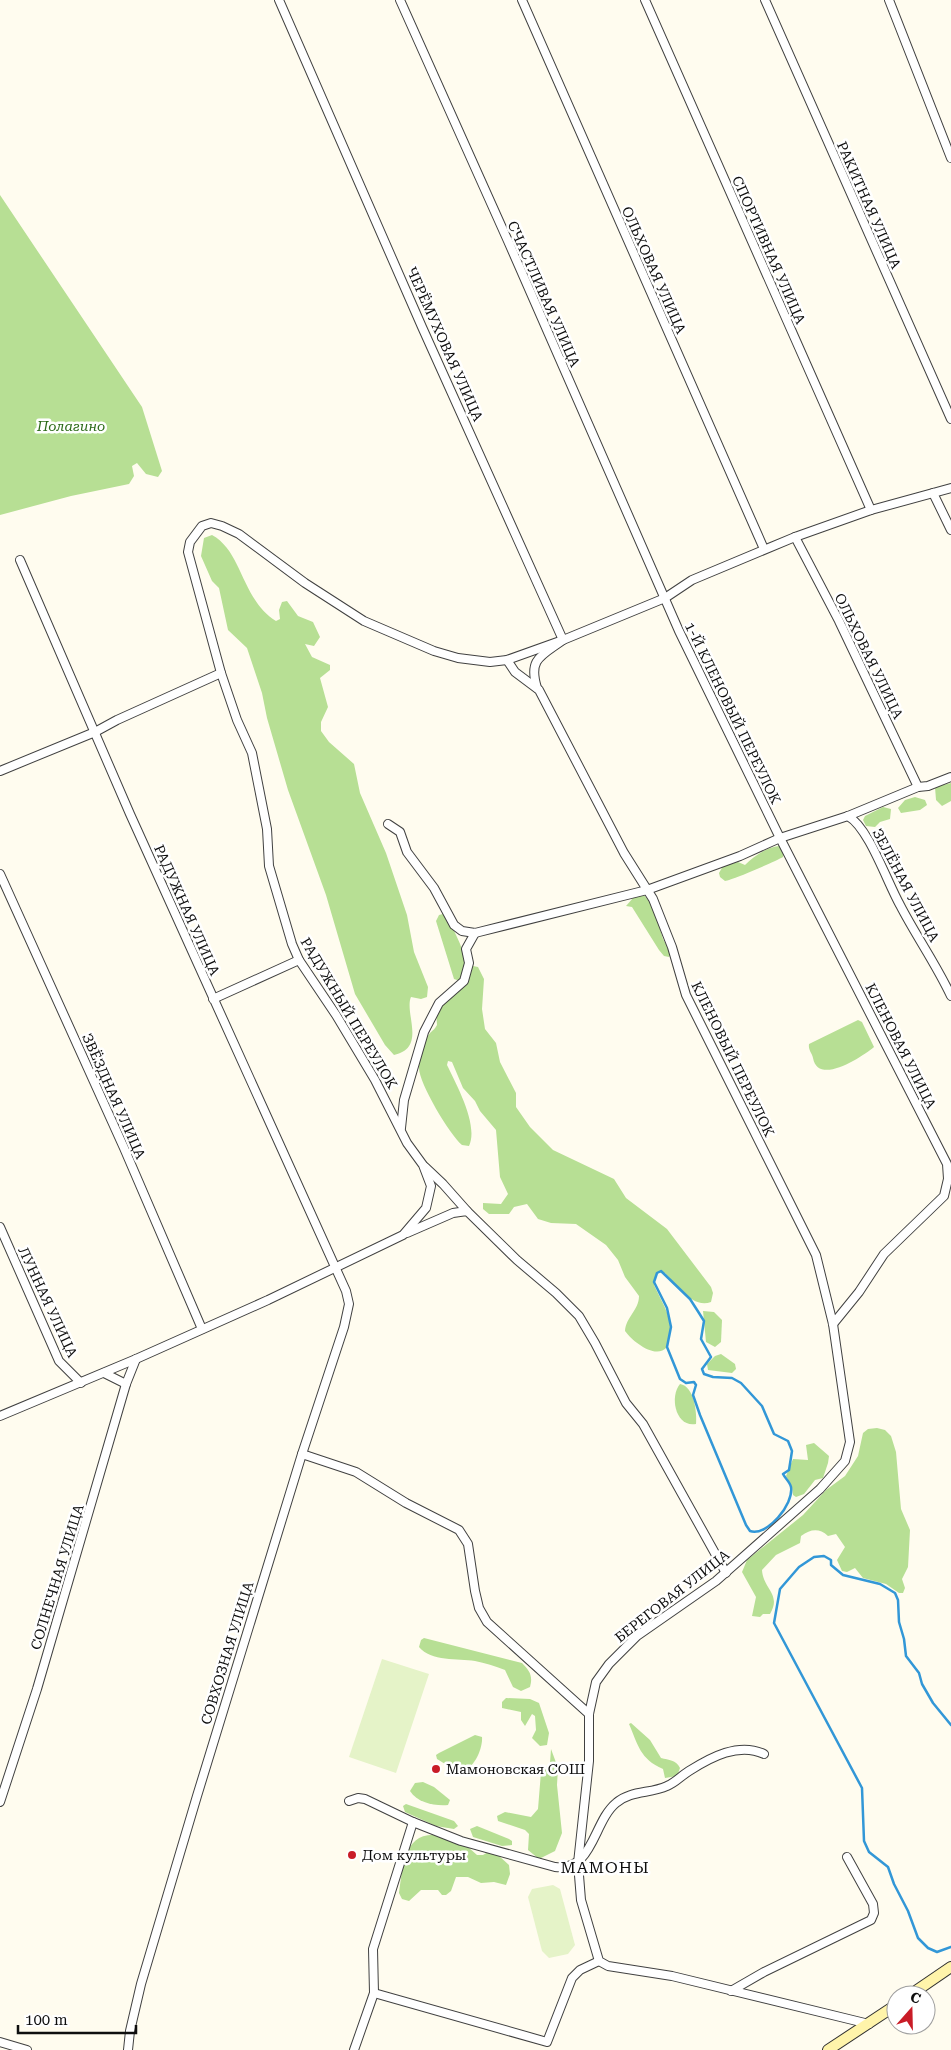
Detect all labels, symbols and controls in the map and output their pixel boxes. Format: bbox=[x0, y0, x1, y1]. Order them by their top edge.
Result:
street label: РАКИТНАЯ УЛИЦА bbox=[834, 139, 904, 271]
street label: СПОРТИВНАЯ УЛИЦА bbox=[729, 174, 809, 327]
street label: ОЛЬХОВАЯ УЛИЦА bbox=[619, 204, 689, 336]
street label: СЧАСТЛИВАЯ УЛИЦА bbox=[505, 219, 584, 370]
street label: ЧЕРЁМУХОВАЯ УЛИЦА bbox=[404, 264, 486, 424]
park label: Полагино bbox=[36, 418, 105, 434]
street label: ОЛЬХОВАЯ УЛИЦА bbox=[832, 591, 906, 722]
street label: 1-Й КЛЕНОВЫЙ ПЕРЕУЛОК bbox=[682, 619, 784, 807]
street label: ЗЕЛЁНАЯ УЛИЦА bbox=[869, 826, 943, 945]
street label: РАДУЖНАЯ УЛИЦА bbox=[151, 842, 223, 978]
street label: РАДУЖНЫЙ ПЕРЕУЛОК bbox=[297, 934, 401, 1092]
street label: КЛЕНОВЫЙ ПЕРЕУЛОК bbox=[688, 979, 778, 1139]
street label: КЛЕНОВАЯ УЛИЦА bbox=[862, 981, 940, 1112]
street label: ЗВЁЗДНАЯ УЛИЦА bbox=[79, 1031, 149, 1161]
street label: ЛУННАЯ УЛИЦА bbox=[15, 1244, 81, 1360]
street label: СОЛНЕЧНАЯ УЛИЦА bbox=[27, 1502, 87, 1652]
street label: БЕРЕГОВАЯ УЛИЦА bbox=[612, 1546, 732, 1646]
street label: СОВХОЗНАЯ УЛИЦА bbox=[198, 1579, 256, 1726]
place label: Мамоновская СОШ bbox=[446, 1761, 585, 1777]
marker: Мамоновская СОШ bbox=[430, 1763, 442, 1775]
place label: Дом культуры bbox=[362, 1847, 466, 1863]
marker: Дом культуры bbox=[346, 1849, 358, 1861]
district label: МАМОНЫ bbox=[560, 1858, 650, 1877]
north arrow bbox=[886, 1985, 936, 2035]
text: С bbox=[908, 1989, 923, 2007]
scale bar bbox=[18, 2002, 135, 2034]
text: 100 m bbox=[25, 2011, 68, 2029]

